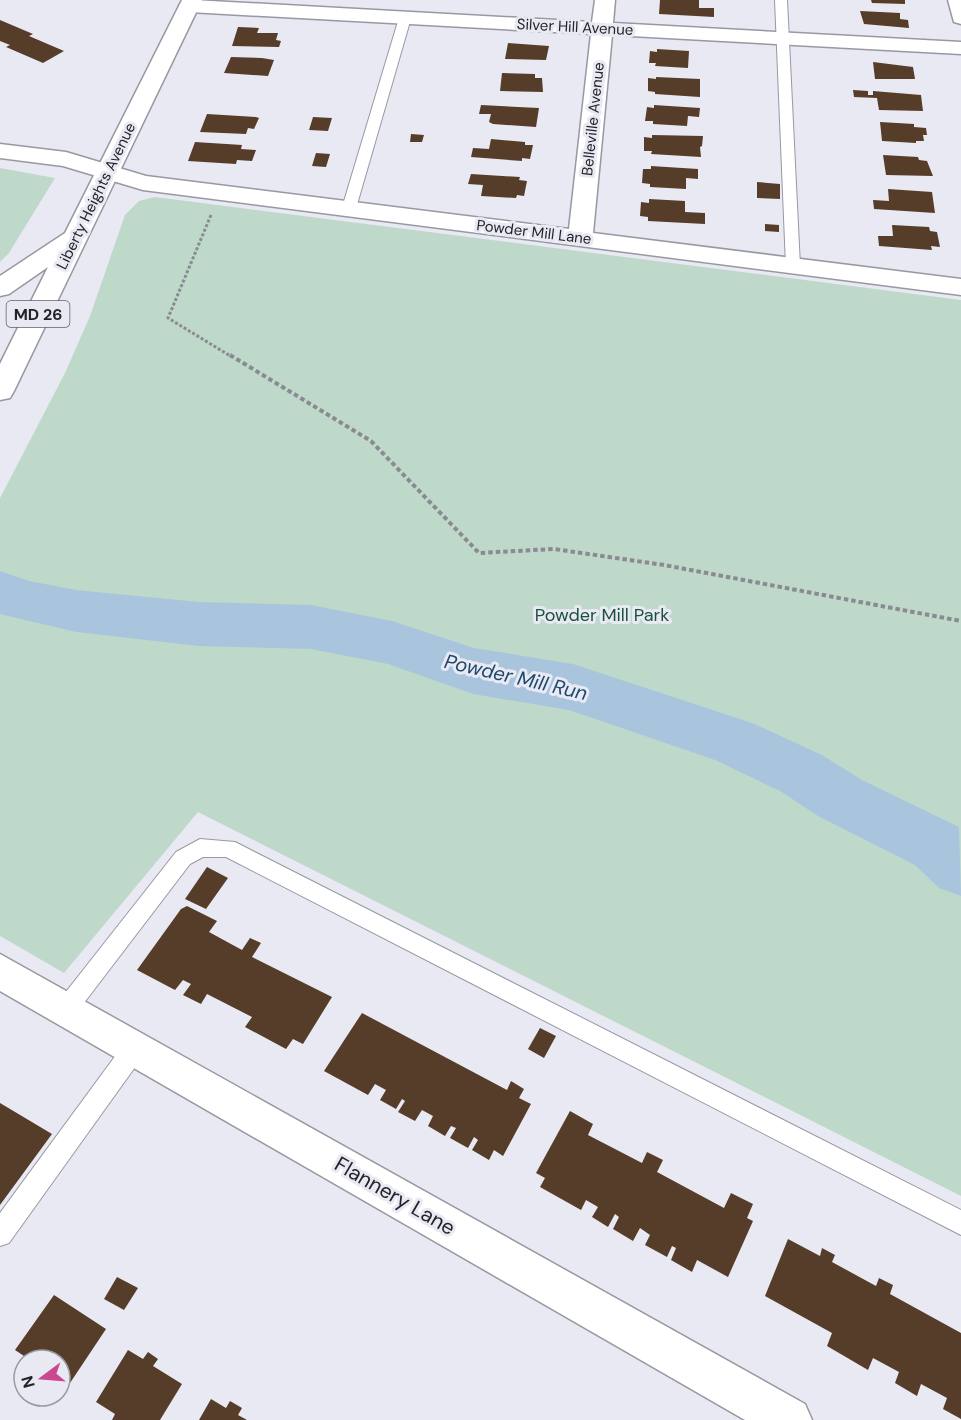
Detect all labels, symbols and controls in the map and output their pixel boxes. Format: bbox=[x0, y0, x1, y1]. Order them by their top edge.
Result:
street label: Silver Hill Avenue bbox=[516, 14, 634, 40]
street label: Belleville Avenue bbox=[577, 61, 609, 177]
street label: Liberty Heights Avenue bbox=[52, 119, 140, 273]
street label: Powder Mill Lane bbox=[475, 215, 593, 249]
road number: MD 26 bbox=[6, 301, 70, 327]
park label: Powder Mill Park bbox=[535, 603, 669, 627]
water label: Powder Mill Run bbox=[442, 648, 590, 706]
street label: Flannery Lane bbox=[330, 1150, 460, 1242]
north arrow bbox=[12, 1348, 72, 1408]
text: N bbox=[16, 1373, 40, 1391]

